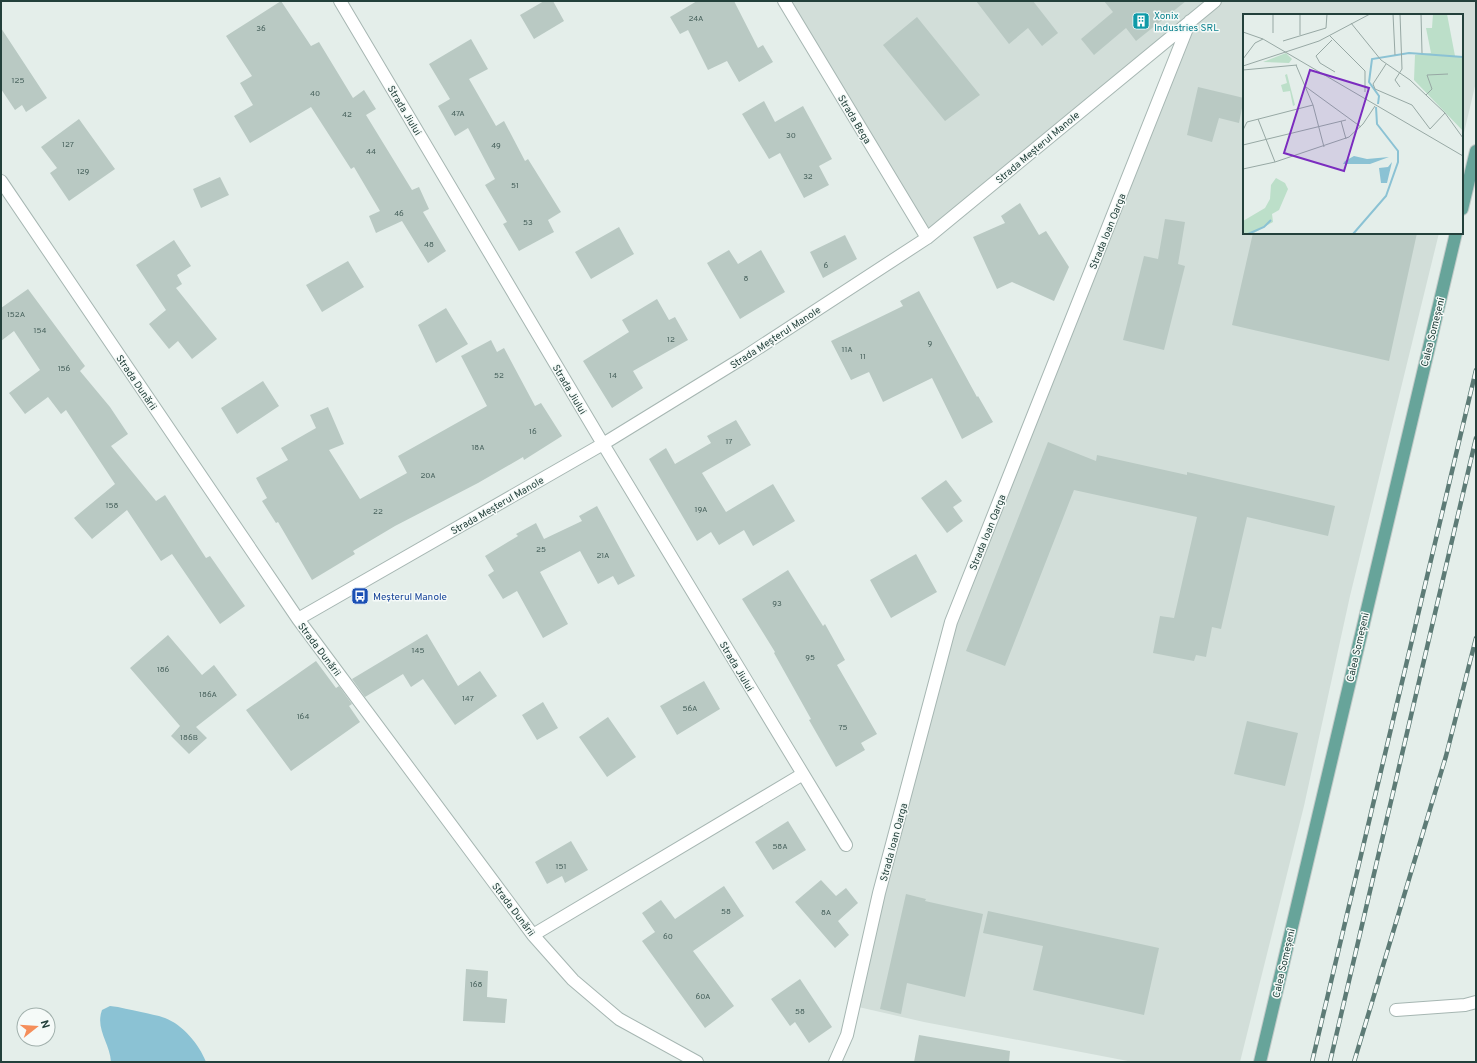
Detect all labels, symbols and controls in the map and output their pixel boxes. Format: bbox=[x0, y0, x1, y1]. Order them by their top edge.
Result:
place label: Xonix Industries SRL bbox=[1154, 10, 1219, 35]
building icon: Xonix Industries SRL bbox=[1131, 11, 1151, 31]
house number: 24A bbox=[688, 14, 704, 24]
inset map bbox=[1243, 14, 1463, 234]
house number: 36 bbox=[256, 24, 266, 34]
house number: 125 bbox=[12, 76, 24, 86]
street label: Strada Jiului bbox=[384, 83, 424, 138]
house number: 40 bbox=[310, 89, 320, 99]
street label: Strada Bega bbox=[834, 93, 873, 147]
house number: 47A bbox=[451, 109, 465, 119]
street label: Strada Meșterul Manole bbox=[993, 109, 1083, 187]
house number: 42 bbox=[342, 110, 352, 120]
house number: 30 bbox=[786, 131, 796, 141]
house number: 127 bbox=[62, 140, 74, 150]
house number: 49 bbox=[491, 141, 501, 151]
house number: 44 bbox=[366, 147, 376, 157]
house number: 129 bbox=[77, 167, 90, 177]
house number: 32 bbox=[803, 172, 813, 182]
house number: 51 bbox=[511, 181, 519, 191]
street label: Strada Ioan Oarga bbox=[1087, 192, 1130, 271]
house number: 46 bbox=[394, 209, 404, 219]
house number: 53 bbox=[523, 218, 533, 228]
house number: 48 bbox=[424, 240, 434, 250]
house number: 6 bbox=[824, 261, 829, 271]
house number: 8 bbox=[744, 274, 749, 284]
street label: Calea Someșeni bbox=[1419, 296, 1448, 368]
street label: Strada Meșterul Manole bbox=[728, 304, 824, 372]
house number: 152A bbox=[7, 310, 26, 320]
house number: 154 bbox=[33, 326, 47, 336]
house number: 12 bbox=[667, 335, 675, 345]
house number: 9 bbox=[928, 339, 933, 349]
house number: 11A bbox=[841, 345, 853, 355]
house number: 11 bbox=[860, 352, 866, 362]
street label: Strada Dunării bbox=[112, 353, 159, 413]
street label: Strada Jiului bbox=[549, 362, 589, 417]
house number: 156 bbox=[58, 364, 71, 374]
house number: 52 bbox=[494, 371, 504, 381]
house number: 14 bbox=[609, 371, 617, 381]
house number: 16 bbox=[529, 427, 537, 437]
house number: 17 bbox=[725, 437, 733, 447]
house number: 18A bbox=[471, 443, 485, 453]
house number: 20A bbox=[420, 471, 436, 481]
street label: Strada Meșterul Manole bbox=[449, 474, 547, 538]
street label: Strada Ioan Oarga bbox=[967, 493, 1010, 572]
house number: 158 bbox=[106, 501, 119, 511]
house number: 19A bbox=[695, 505, 708, 515]
house number: 22 bbox=[373, 507, 383, 517]
house number: 25 bbox=[536, 545, 546, 555]
house number: 21A bbox=[596, 551, 610, 561]
bus stop icon: Meșterul Manole bbox=[350, 586, 370, 606]
place label: Meșterul Manole bbox=[373, 591, 447, 604]
house number: 93 bbox=[772, 599, 782, 609]
street label: Calea Someșeni bbox=[1344, 611, 1373, 683]
street label: Strada Dunării bbox=[294, 620, 343, 679]
street label: Strada Jiului bbox=[716, 639, 756, 694]
house number: 145 bbox=[412, 646, 424, 656]
house number: 95 bbox=[805, 653, 815, 663]
house number: 186 bbox=[157, 665, 170, 675]
house number: 186A bbox=[199, 690, 218, 700]
house number: 147 bbox=[462, 694, 474, 704]
house number: 56A bbox=[682, 704, 698, 714]
house number: 164 bbox=[297, 712, 309, 722]
house number: 75 bbox=[838, 723, 848, 733]
house number: 186B bbox=[180, 733, 198, 743]
street label: Strada Ioan Oarga bbox=[878, 802, 911, 883]
house number: 58A bbox=[772, 842, 788, 852]
house number: 151 bbox=[556, 862, 566, 872]
street label: Strada Dunării bbox=[488, 880, 537, 939]
house number: 58 bbox=[721, 907, 731, 917]
house number: 8A bbox=[821, 908, 832, 918]
street label: Calea Someșeni bbox=[1270, 927, 1299, 999]
house number: 60 bbox=[663, 932, 673, 942]
house number: 168 bbox=[470, 980, 482, 990]
house number: 60A bbox=[695, 992, 711, 1002]
north arrow bbox=[16, 1007, 56, 1047]
house number: 58 bbox=[795, 1007, 805, 1017]
text: N bbox=[37, 1019, 52, 1030]

